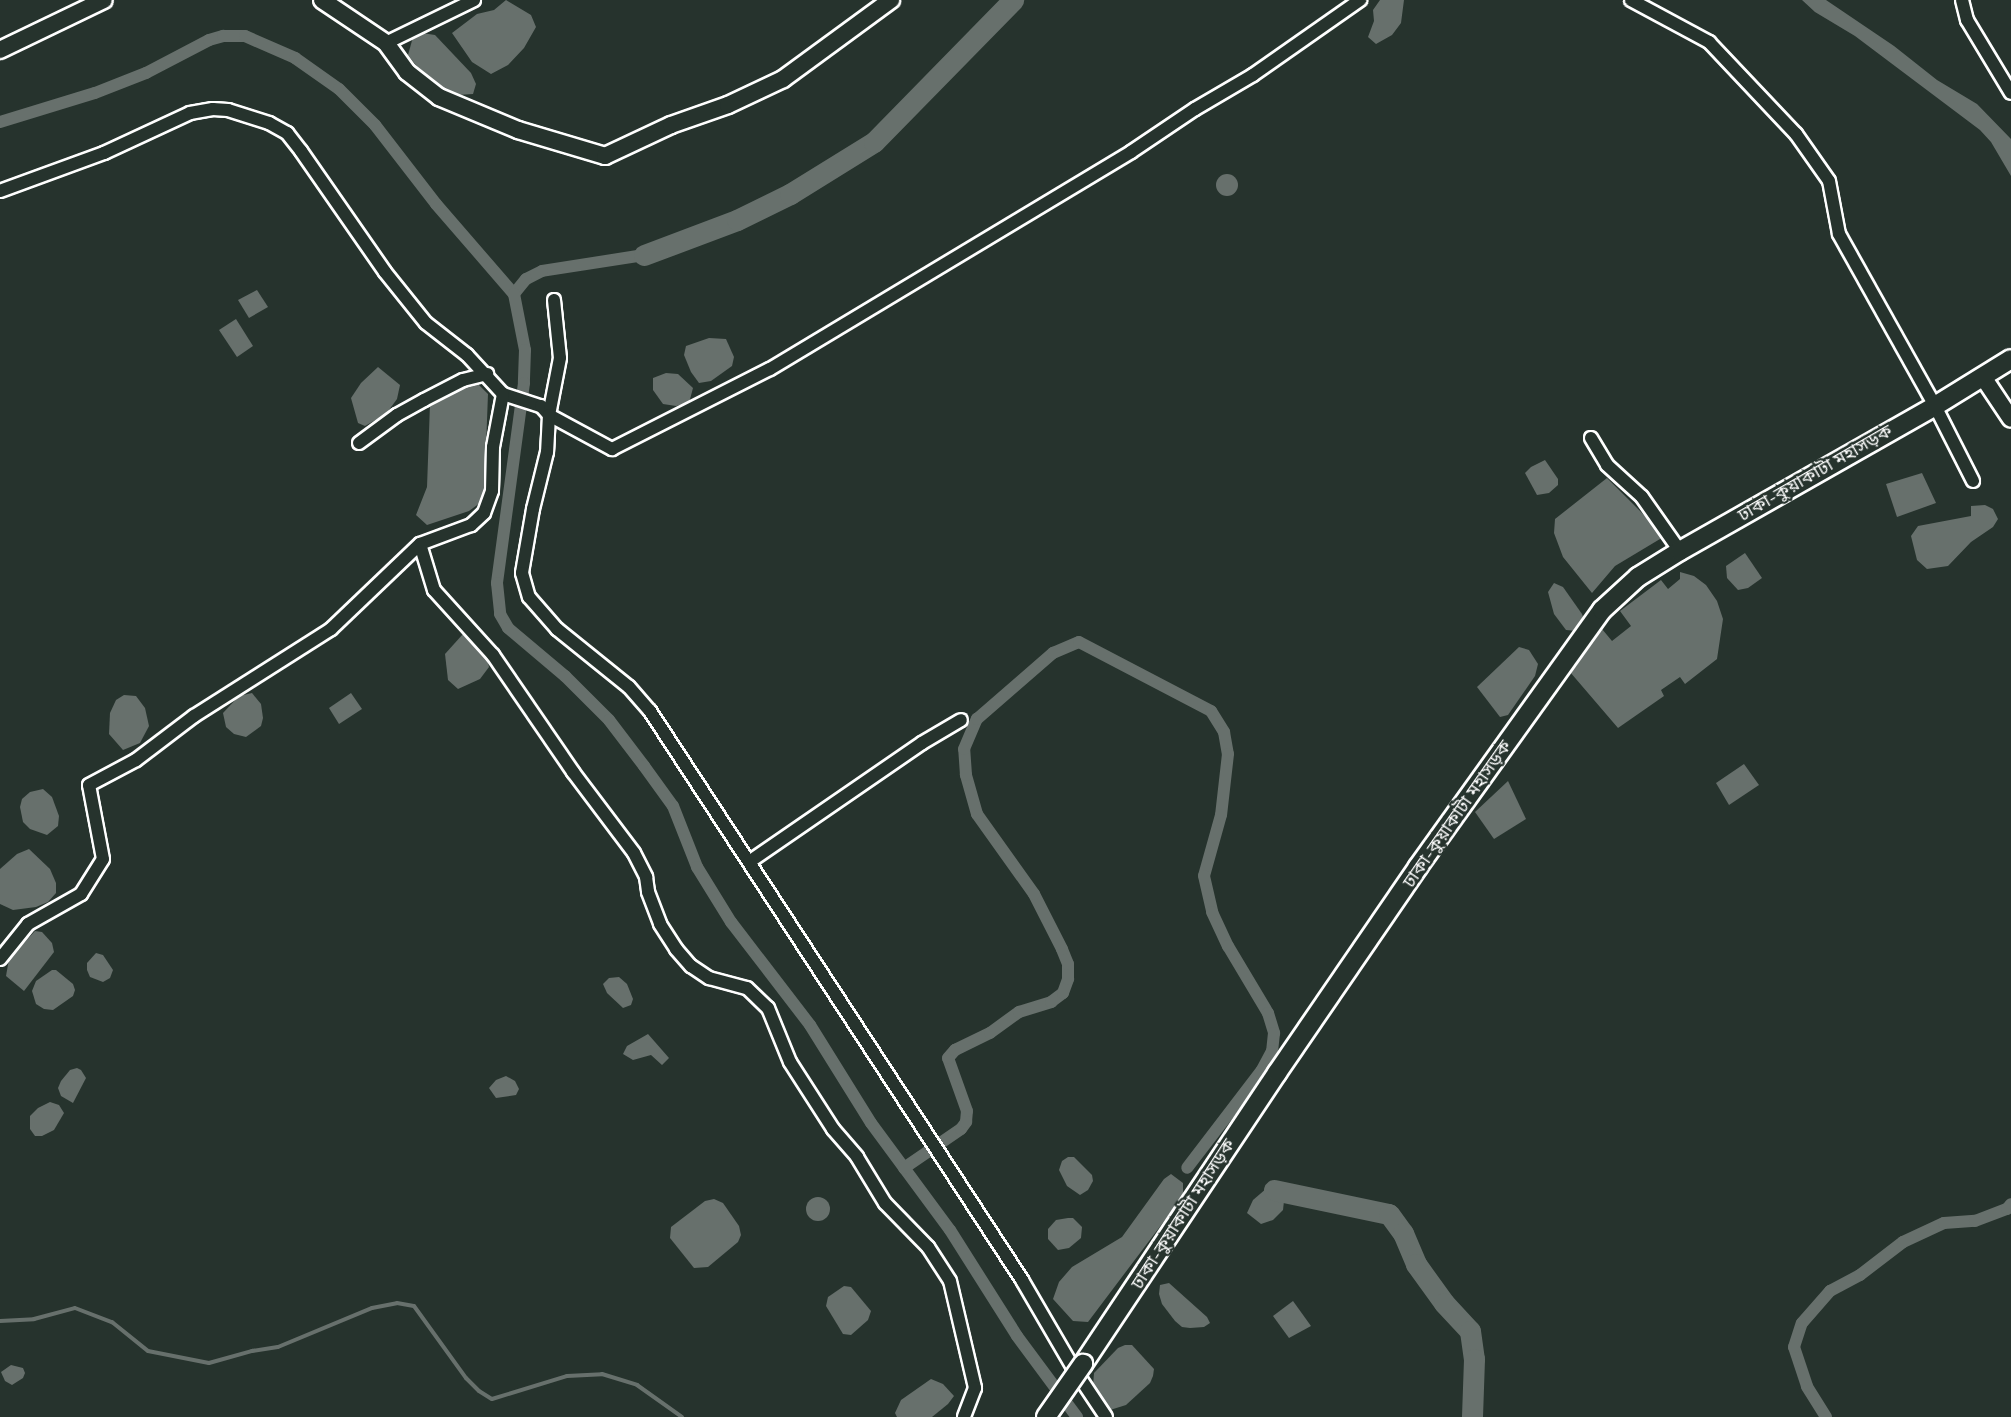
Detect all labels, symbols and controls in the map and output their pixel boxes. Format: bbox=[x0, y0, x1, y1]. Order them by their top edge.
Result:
street label: ঢাকা-কুয়াকাটা মহাসড়ক bbox=[1734, 420, 1896, 526]
street label: ঢাকা-কুয়াকাটা মহাসড়ক bbox=[1398, 736, 1516, 892]
street label: ঢাকা-কুয়াকাটা মহাসড়ক bbox=[1126, 1135, 1240, 1293]

